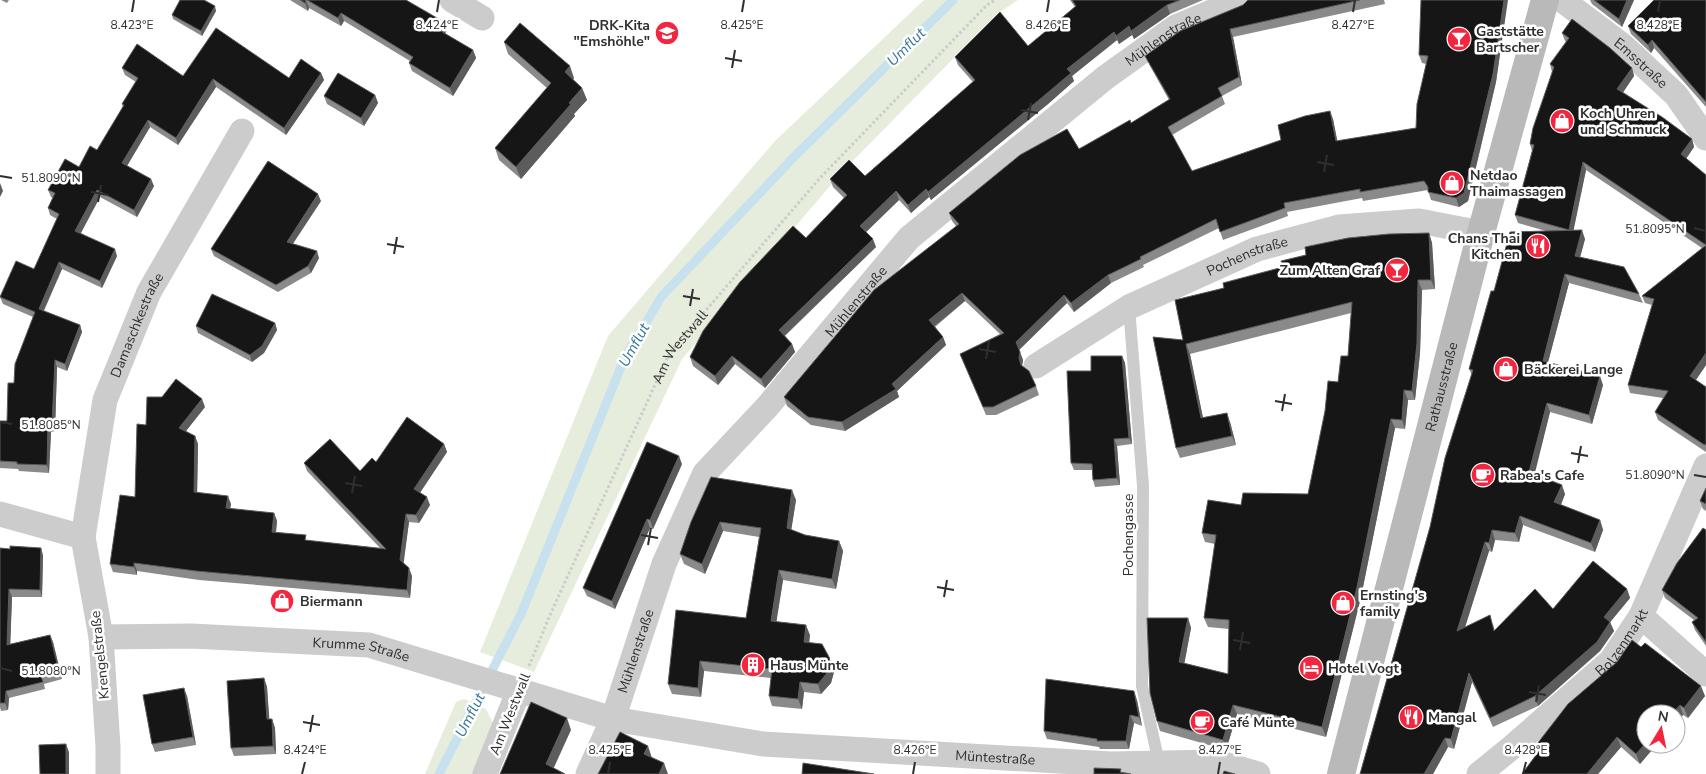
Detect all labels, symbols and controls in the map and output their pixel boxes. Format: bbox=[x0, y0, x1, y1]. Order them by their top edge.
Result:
street label: Mühlenstraße bbox=[1121, 8, 1204, 70]
place label: DRK-Kita "Emshöhle" bbox=[574, 16, 650, 51]
text: 8.423°E bbox=[111, 17, 153, 33]
text: 8.424°E bbox=[416, 17, 458, 33]
text: 8.425°E bbox=[721, 17, 763, 33]
text: 8.426°E bbox=[1026, 17, 1068, 33]
text: 8.427°E bbox=[1332, 17, 1374, 33]
text: 8.428°E bbox=[1637, 17, 1679, 33]
school or university icon: DRK-Kita "Emshöhle" bbox=[654, 20, 680, 46]
place label: Gaststätte Bartscher bbox=[1476, 22, 1544, 57]
water label: Umflut bbox=[882, 23, 930, 71]
bar icon: Gaststätte Bartscher bbox=[1446, 26, 1472, 52]
street label: Emsstraße bbox=[1610, 33, 1672, 92]
place label: Koch Uhren und Schmuck bbox=[1580, 104, 1667, 139]
shop icon: Koch Uhren und Schmuck bbox=[1549, 108, 1575, 134]
place label: Netdao Thaimassagen bbox=[1470, 166, 1564, 201]
text: 51.8090°N bbox=[21, 170, 81, 186]
shop icon: Netdao Thaimassagen bbox=[1439, 170, 1465, 196]
text: 51.8095°N bbox=[1625, 221, 1685, 237]
place label: Chans Thai Kitchen bbox=[1448, 229, 1520, 264]
street label: Pochenstraße bbox=[1203, 232, 1290, 280]
restaurant icon: Chans Thai Kitchen bbox=[1525, 233, 1551, 259]
bar icon: Zum Alten Graf bbox=[1384, 257, 1410, 283]
place label: Zum Alten Graf bbox=[1279, 261, 1381, 280]
street label: Mühlenstraße bbox=[820, 262, 891, 341]
street label: Damaschkestraße bbox=[106, 269, 168, 380]
street label: Am Westwall bbox=[647, 305, 712, 387]
water label: Umflut bbox=[614, 319, 654, 370]
street label: Rathausstraße bbox=[1421, 340, 1462, 434]
shop icon: Bäckerei Lange bbox=[1493, 356, 1519, 382]
place label: Bäckerei Lange bbox=[1524, 360, 1623, 379]
text: 51.8085°N bbox=[21, 417, 81, 433]
cafe icon: Rabea's Cafe bbox=[1470, 462, 1496, 488]
place label: Rabea's Cafe bbox=[1500, 466, 1585, 485]
text: 51.8090°N bbox=[1625, 467, 1685, 483]
street label: Pochengasse bbox=[1119, 494, 1138, 576]
place label: Ernsting's family bbox=[1360, 586, 1425, 621]
shop icon: Biermann bbox=[269, 588, 295, 614]
shop icon: Ernsting's family bbox=[1330, 590, 1356, 616]
place label: Biermann bbox=[300, 592, 363, 611]
street label: Bolzenmarkt bbox=[1591, 606, 1652, 680]
street label: Mühlenstraße bbox=[613, 607, 658, 695]
street label: Krengelstraße bbox=[86, 610, 114, 700]
street label: Krumme Straße bbox=[312, 633, 412, 666]
building icon: Haus Münte bbox=[740, 652, 766, 678]
hotel icon: Hotel Vogt bbox=[1298, 655, 1324, 681]
place label: Haus Münte bbox=[770, 656, 849, 675]
place label: Hotel Vogt bbox=[1328, 659, 1400, 678]
text: 51.8080°N bbox=[21, 663, 81, 679]
street label: Am Westwall bbox=[485, 669, 535, 758]
water label: Umflut bbox=[450, 689, 490, 740]
restaurant icon: Mangal bbox=[1398, 704, 1424, 730]
north arrow bbox=[1636, 704, 1686, 754]
text: N bbox=[1656, 706, 1670, 727]
place label: Mangal bbox=[1428, 708, 1477, 727]
cafe icon: Café Münte bbox=[1189, 709, 1215, 735]
place label: Café Münte bbox=[1220, 713, 1295, 732]
text: 8.424°E bbox=[284, 742, 326, 758]
text: 8.425°E bbox=[589, 742, 631, 758]
text: 8.426°E bbox=[894, 742, 936, 758]
text: 8.427°E bbox=[1199, 742, 1241, 758]
text: 8.428°E bbox=[1505, 742, 1547, 758]
street label: Müntestraße bbox=[955, 746, 1036, 769]

